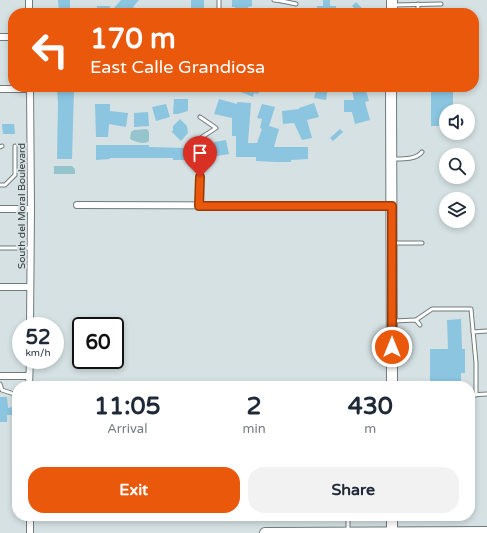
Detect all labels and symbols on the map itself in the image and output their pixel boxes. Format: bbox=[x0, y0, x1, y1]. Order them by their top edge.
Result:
pin bbox=[183, 136, 217, 177]
street label: South del Moral Boulevard bbox=[16, 143, 28, 269]
speed limit sign: 60 bbox=[72, 317, 124, 369]
position arrow bbox=[371, 326, 413, 368]

